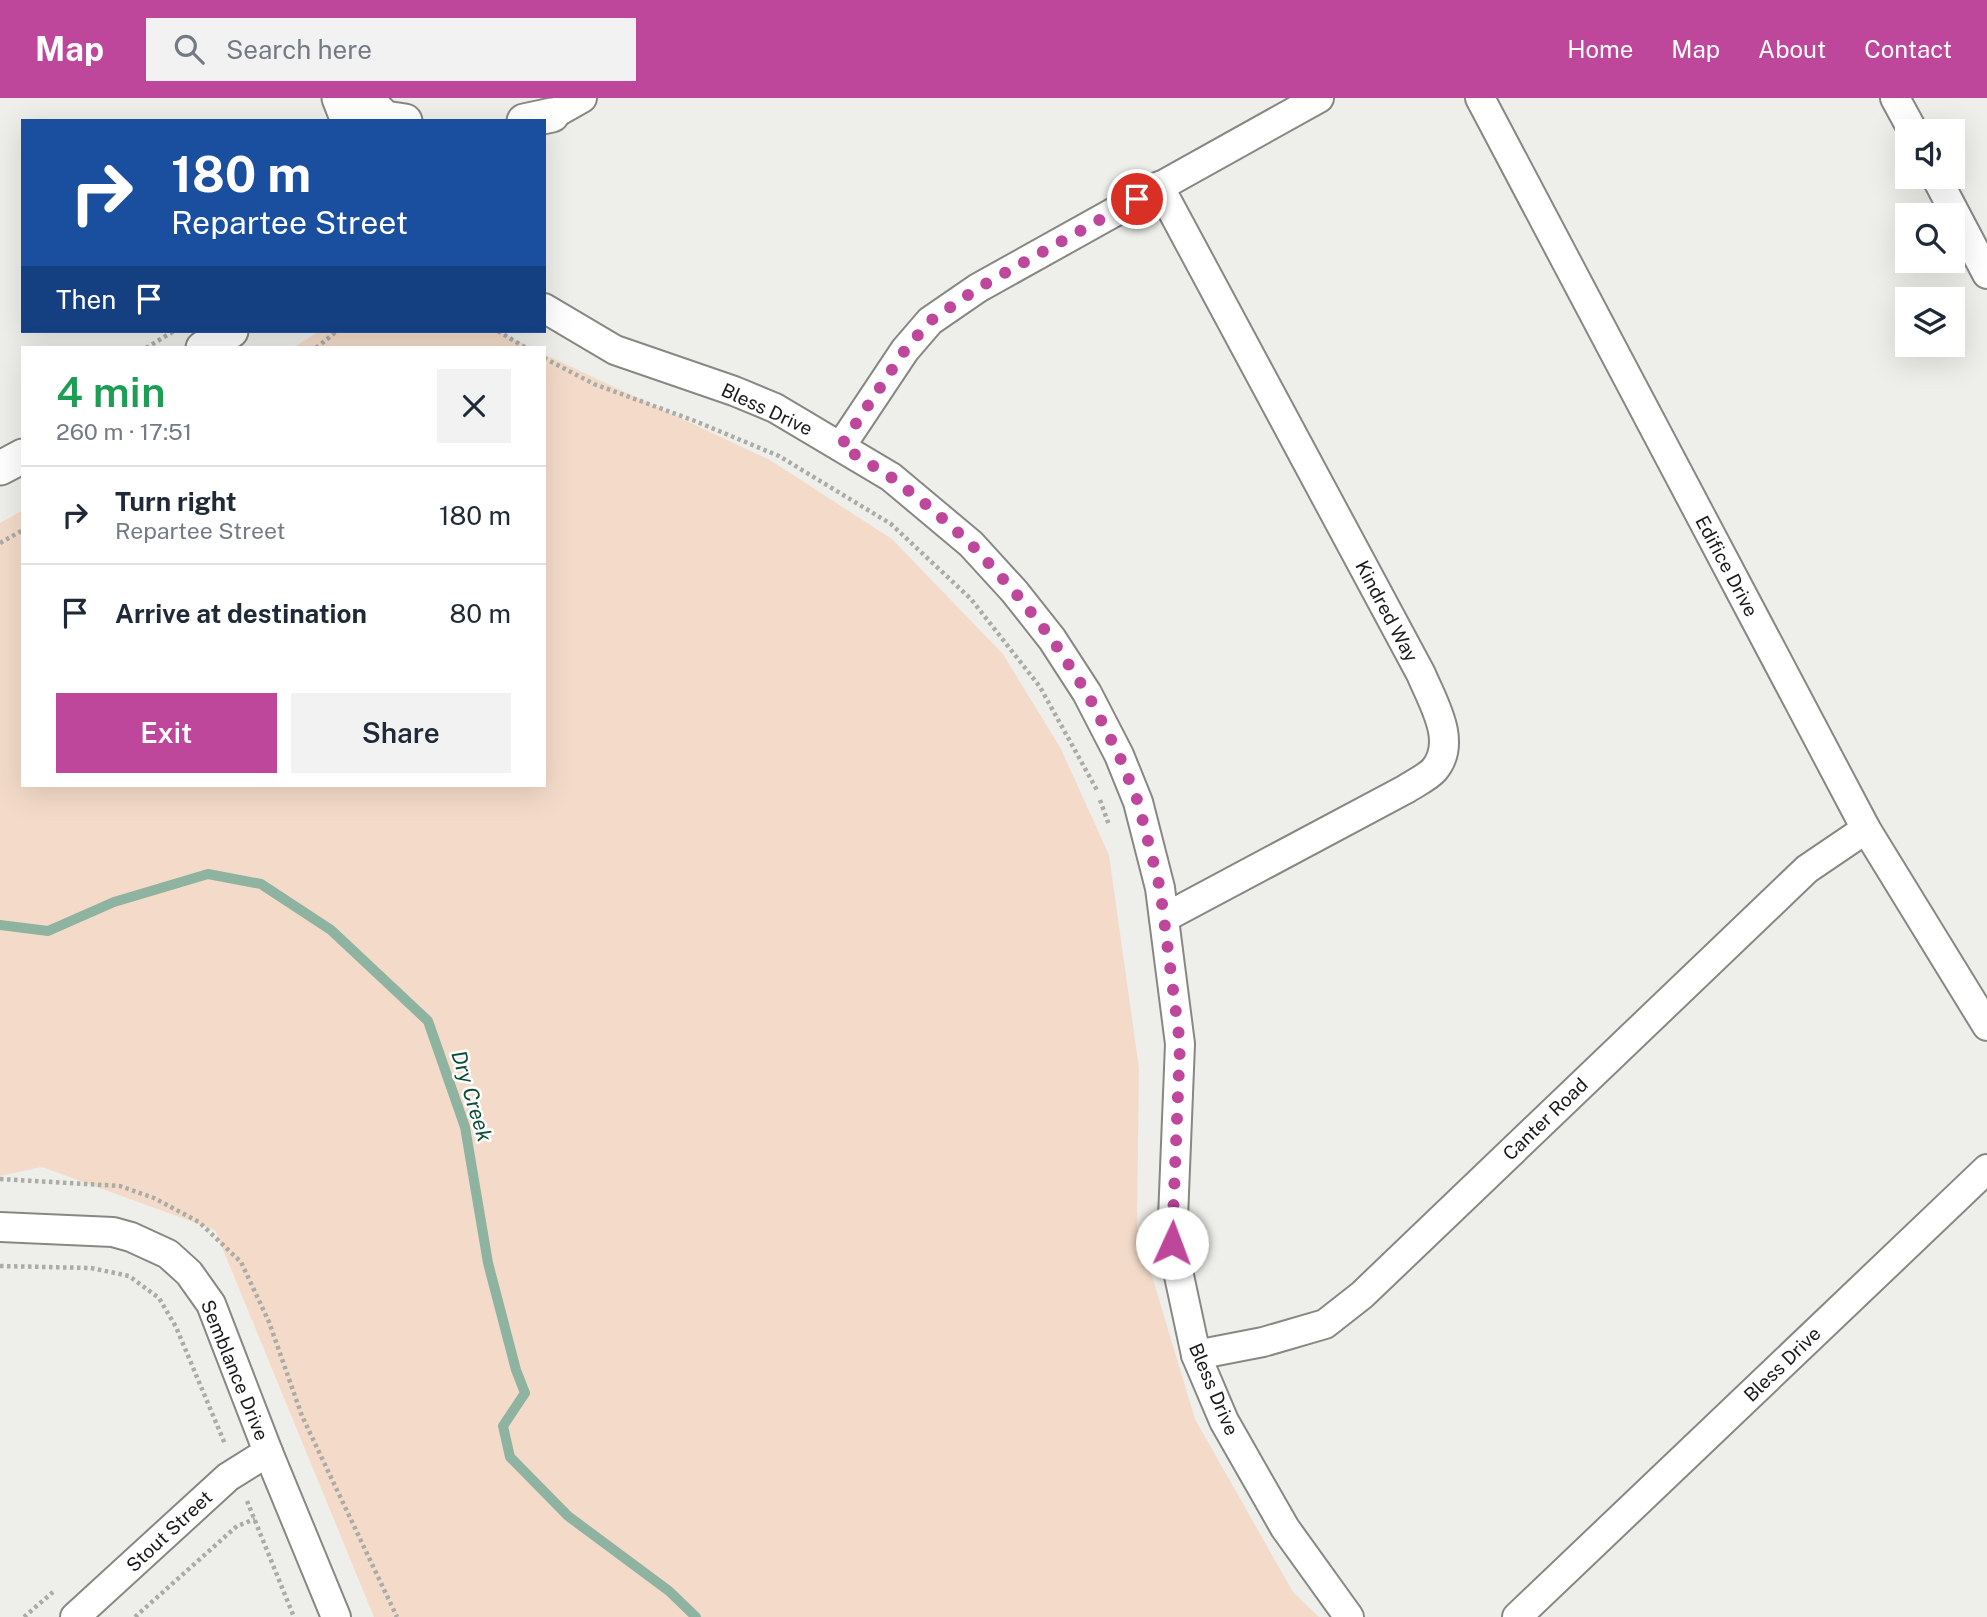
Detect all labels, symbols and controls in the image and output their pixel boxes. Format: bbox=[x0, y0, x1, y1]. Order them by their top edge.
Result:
search box bbox=[146, 18, 636, 81]
text: Map bbox=[35, 30, 104, 68]
icon: search bbox=[170, 30, 208, 68]
text: Search here bbox=[226, 34, 372, 65]
text: Home bbox=[1567, 35, 1633, 63]
text: Map bbox=[1671, 35, 1720, 63]
text: About bbox=[1758, 35, 1826, 63]
text: Contact bbox=[1864, 35, 1952, 63]
map controls bbox=[1895, 119, 1965, 357]
button: sound bbox=[1895, 119, 1965, 189]
text: 180 m bbox=[171, 145, 311, 203]
icon: right bbox=[56, 147, 147, 238]
pin bbox=[1107, 169, 1167, 229]
icon: arrive bbox=[1118, 180, 1156, 218]
button: search bbox=[1895, 203, 1965, 273]
text: Repartee Street bbox=[171, 204, 408, 241]
icon: arrive bbox=[130, 280, 168, 318]
text: Then bbox=[56, 284, 116, 315]
button: layers bbox=[1895, 287, 1965, 357]
text: 4 min bbox=[56, 367, 165, 416]
button: close bbox=[437, 369, 511, 443]
street label: Bless Drive bbox=[718, 378, 816, 440]
text: 260 m · 17:51 bbox=[56, 418, 192, 445]
text: Turn right bbox=[115, 486, 237, 517]
icon: right bbox=[56, 496, 94, 534]
text: 180 m bbox=[439, 500, 511, 531]
street label: Edifice Drive bbox=[1691, 512, 1763, 620]
text: Repartee Street bbox=[115, 517, 285, 544]
street label: Kindred Way bbox=[1351, 557, 1423, 665]
icon: arrive bbox=[56, 594, 94, 632]
text: Arrive at destination bbox=[115, 598, 367, 629]
text: 80 m bbox=[450, 598, 511, 629]
button: Exit bbox=[56, 693, 277, 773]
button: Share bbox=[291, 693, 511, 773]
water label: Dry Creek bbox=[446, 1047, 498, 1145]
street label: Canter Road bbox=[1498, 1073, 1592, 1165]
position arrow bbox=[1135, 1206, 1209, 1280]
street label: Semblance Drive bbox=[197, 1297, 273, 1443]
street label: Bless Drive bbox=[1739, 1322, 1825, 1406]
street label: Bless Drive bbox=[1185, 1340, 1243, 1438]
street label: Stout Street bbox=[122, 1486, 216, 1576]

